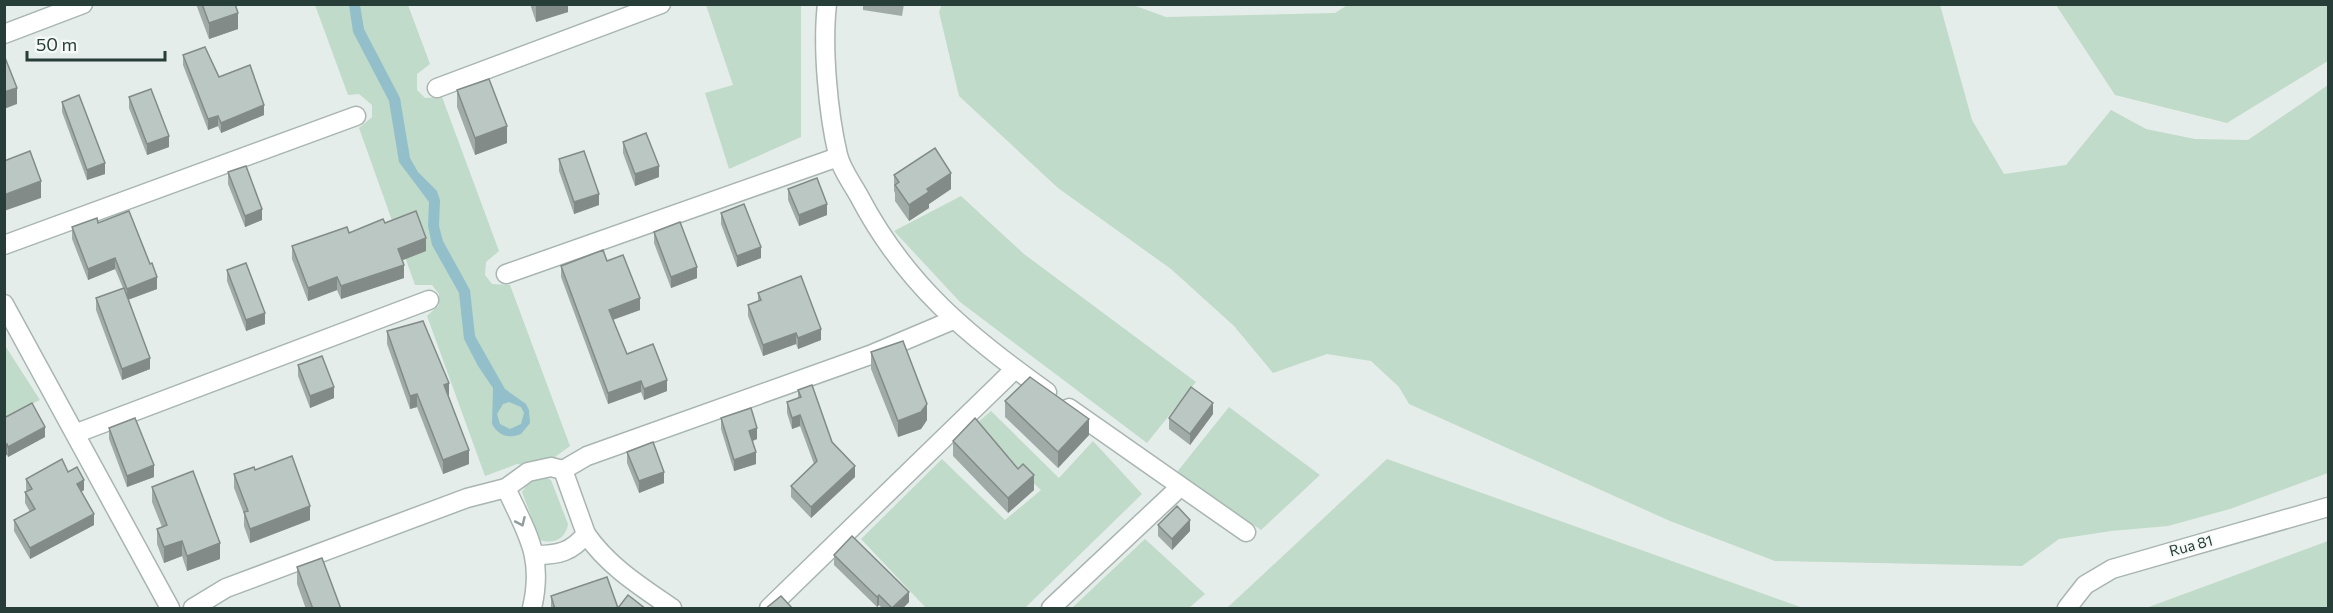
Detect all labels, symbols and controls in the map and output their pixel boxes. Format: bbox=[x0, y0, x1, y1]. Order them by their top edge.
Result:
scale bar bbox=[27, 24, 165, 62]
text: 50 m bbox=[36, 33, 77, 55]
one-way arrow bbox=[514, 516, 526, 527]
street label: Rua 81 bbox=[2167, 531, 2215, 559]

